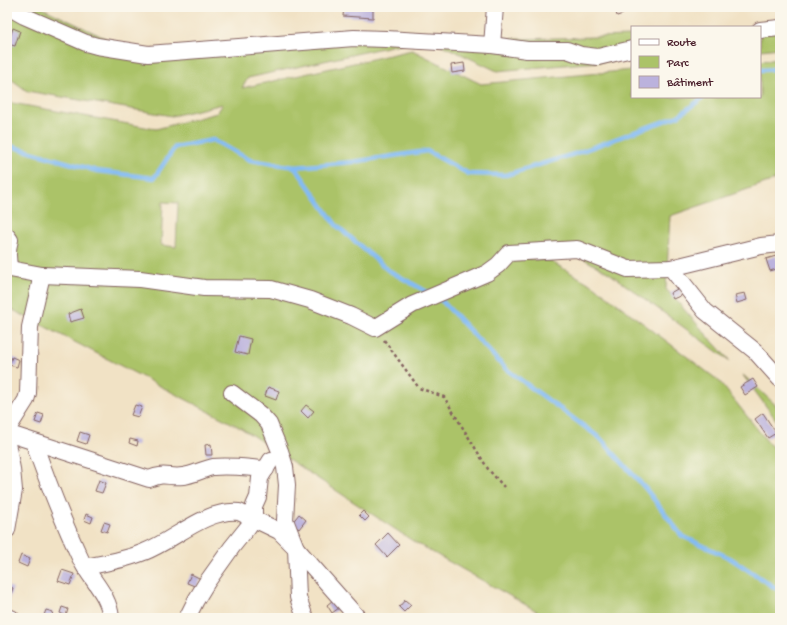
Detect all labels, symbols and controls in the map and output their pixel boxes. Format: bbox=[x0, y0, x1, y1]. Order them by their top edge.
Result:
legend bbox=[631, 26, 761, 98]
text: Route bbox=[667, 37, 697, 51]
text: Parc bbox=[666, 57, 690, 71]
text: Bâtiment bbox=[666, 77, 714, 91]

